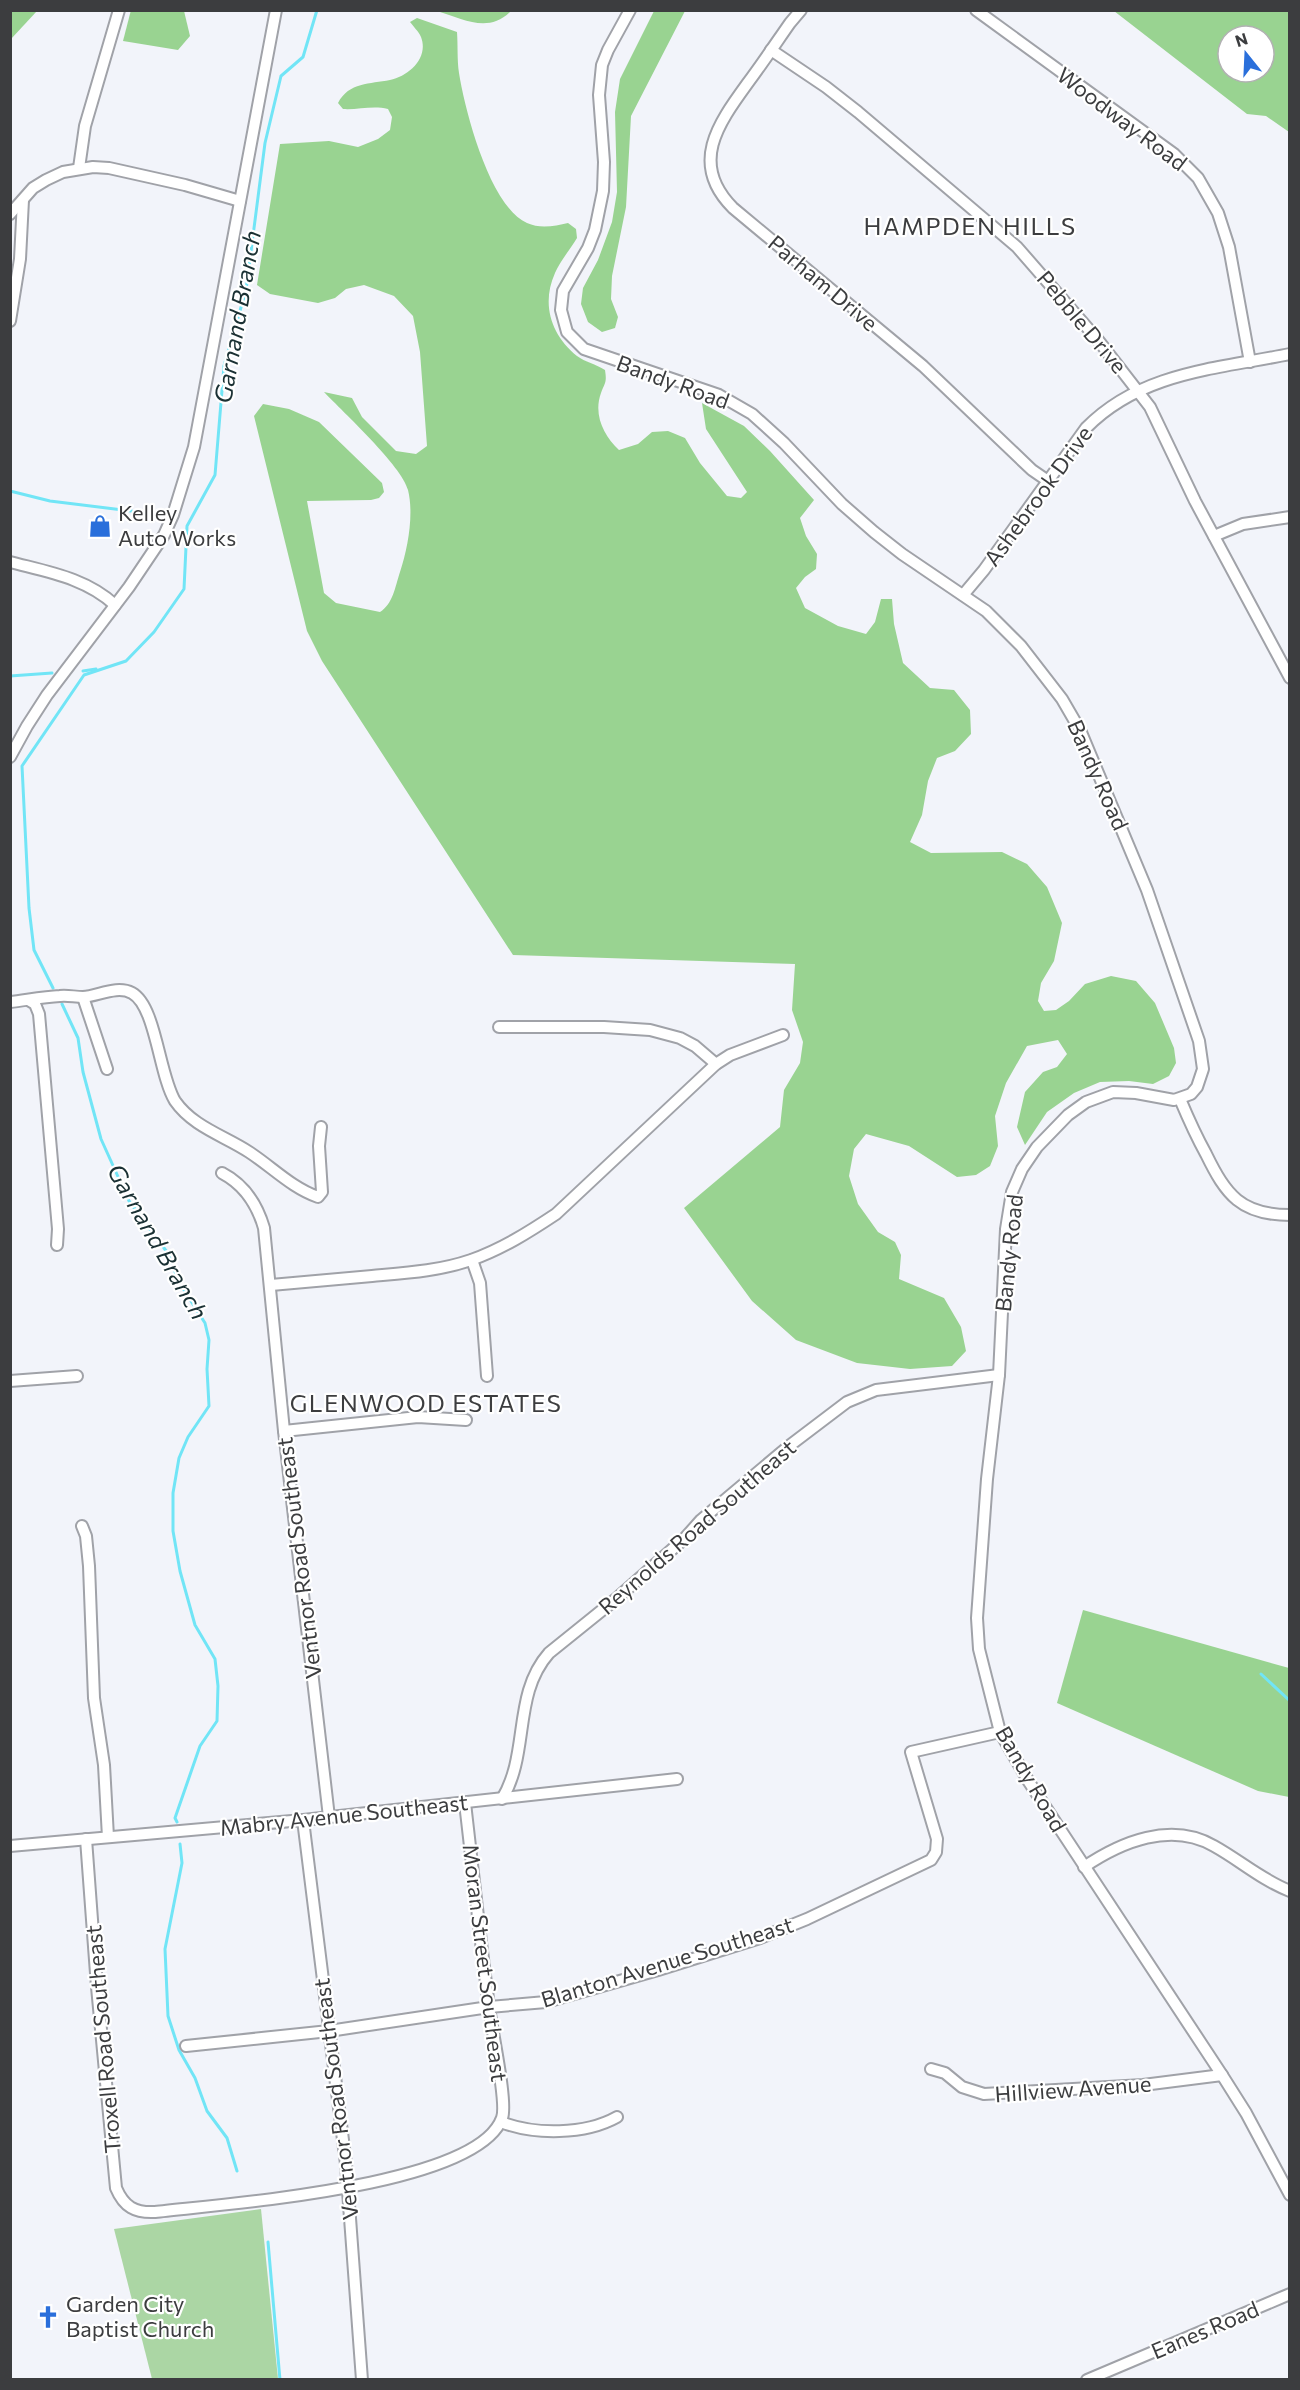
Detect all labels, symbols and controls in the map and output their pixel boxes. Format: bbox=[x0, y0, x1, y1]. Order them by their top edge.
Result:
north arrow bbox=[1216, 24, 1276, 84]
text: N bbox=[1233, 28, 1250, 50]
street label: Woodway Road bbox=[1052, 61, 1193, 176]
district label: HAMPDEN HILLS bbox=[864, 211, 1076, 240]
water label: Garnand Branch bbox=[207, 228, 266, 405]
street label: Parham Drive bbox=[763, 229, 884, 336]
street label: Pebble Drive bbox=[1032, 265, 1133, 378]
street label: Bandy Road bbox=[613, 349, 733, 414]
street label: Ashebrook Drive bbox=[978, 420, 1097, 571]
place label: Kelley Auto Works bbox=[118, 499, 236, 551]
shop icon: Kelley Auto Works bbox=[87, 513, 113, 539]
street label: Bandy Road bbox=[1062, 715, 1135, 834]
water label: Garnand Branch bbox=[102, 1158, 215, 1324]
street label: Bandy Road bbox=[989, 1193, 1028, 1313]
district label: GLENWOOD ESTATES bbox=[290, 1388, 562, 1417]
street label: Reynolds Road Southeast bbox=[592, 1434, 801, 1620]
street label: Ventnor Road Southeast bbox=[270, 1436, 327, 1680]
street label: Bandy Road bbox=[990, 1721, 1073, 1837]
street label: Mabry Avenue Southeast bbox=[219, 1788, 469, 1841]
street label: Moran Street Southeast bbox=[458, 1842, 513, 2083]
street label: Blanton Avenue Southeast bbox=[537, 1910, 796, 2013]
street label: Troxell Road Southeast bbox=[79, 1924, 126, 2154]
street label: Ventnor Road Southeast bbox=[307, 1977, 364, 2221]
street label: Hillview Avenue bbox=[994, 2070, 1152, 2107]
place label: Garden City Baptist Church bbox=[66, 2290, 214, 2342]
street label: Eanes Road bbox=[1147, 2295, 1263, 2364]
church icon: Garden City Baptist Church bbox=[35, 2304, 61, 2330]

